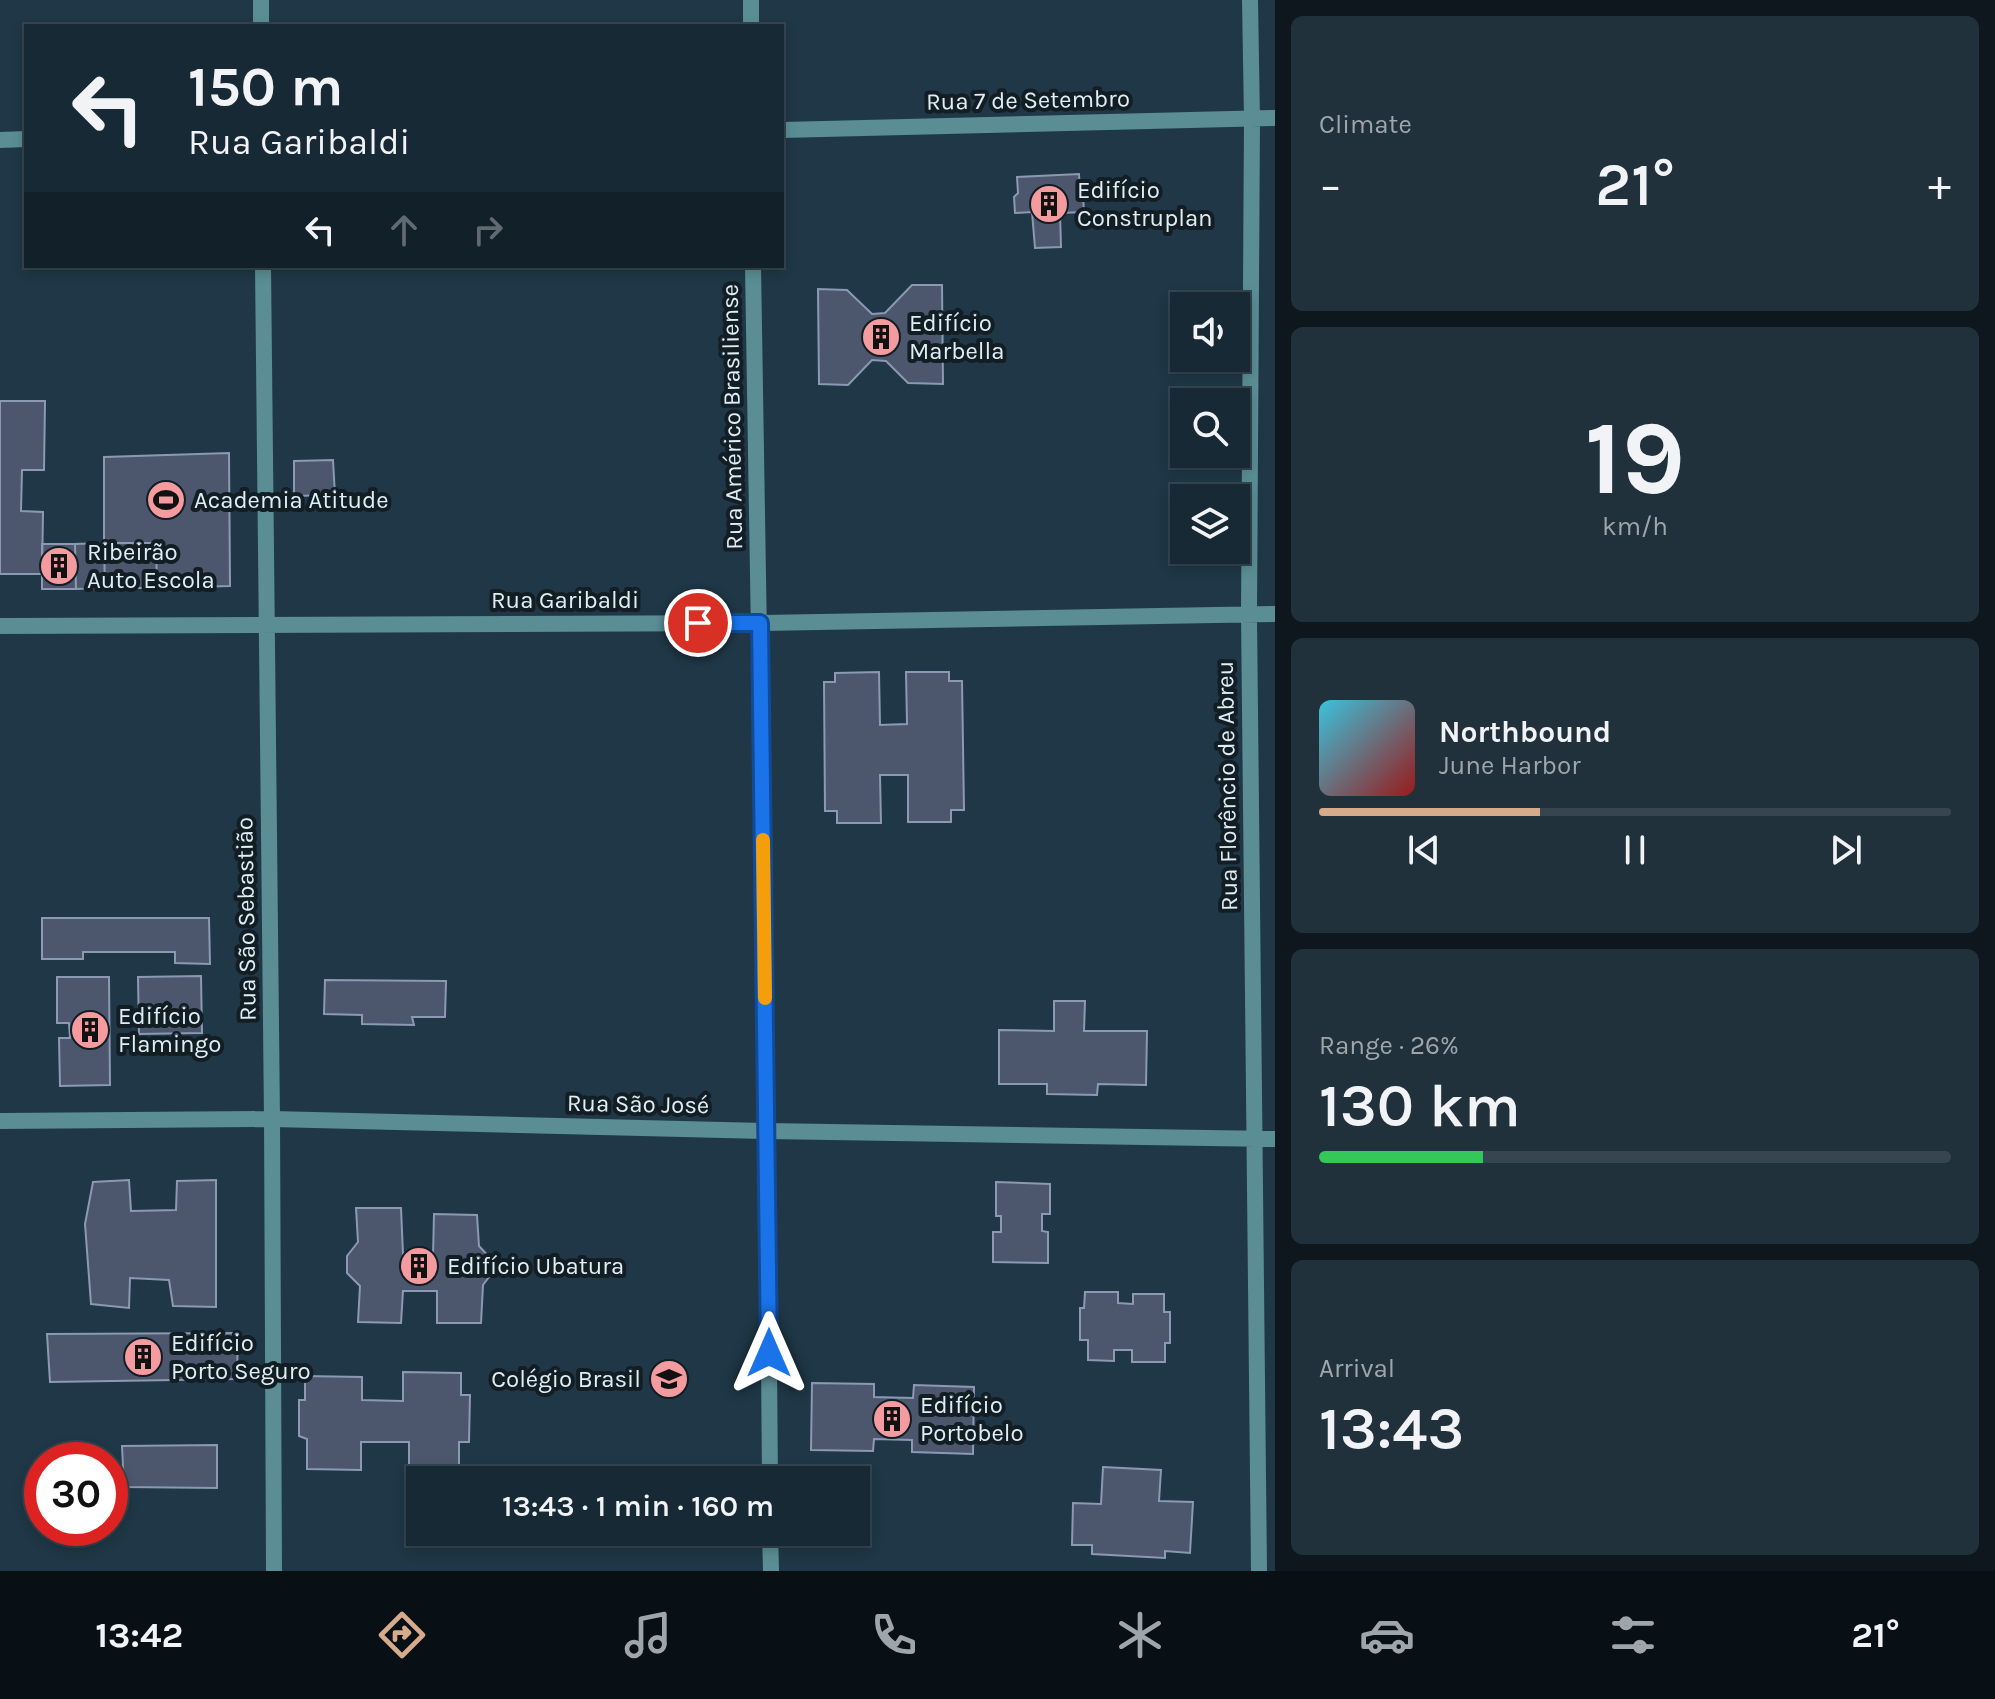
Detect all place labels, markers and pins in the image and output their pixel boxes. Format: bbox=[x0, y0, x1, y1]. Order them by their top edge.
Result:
place label: Edifício Construplan bbox=[1077, 176, 1213, 232]
building icon: Edifício Construplan bbox=[1028, 183, 1070, 225]
place label: Edifício Marbella bbox=[909, 309, 1004, 365]
building icon: Edifício Marbella bbox=[860, 316, 902, 358]
sports icon: Academia Atitude bbox=[145, 479, 187, 521]
place label: Academia Atitude bbox=[194, 486, 389, 514]
place label: Ribeirão Auto Escola bbox=[87, 538, 215, 594]
building icon: Ribeirão Auto Escola bbox=[38, 545, 80, 587]
pin bbox=[664, 589, 732, 657]
place label: Edifício Flamingo bbox=[118, 1002, 221, 1058]
building icon: Edifício Flamingo bbox=[69, 1009, 111, 1051]
building icon: Edifício Ubatura bbox=[398, 1245, 440, 1287]
place label: Edifício Ubatura bbox=[447, 1252, 624, 1280]
place label: Edifício Porto Seguro bbox=[171, 1329, 311, 1385]
building icon: Edifício Porto Seguro bbox=[122, 1336, 164, 1378]
school or university icon: Colégio Brasil bbox=[648, 1358, 690, 1400]
place label: Colégio Brasil bbox=[491, 1365, 641, 1393]
place label: Edifício Portobelo bbox=[920, 1391, 1024, 1447]
building icon: Edifício Portobelo bbox=[871, 1398, 913, 1440]

